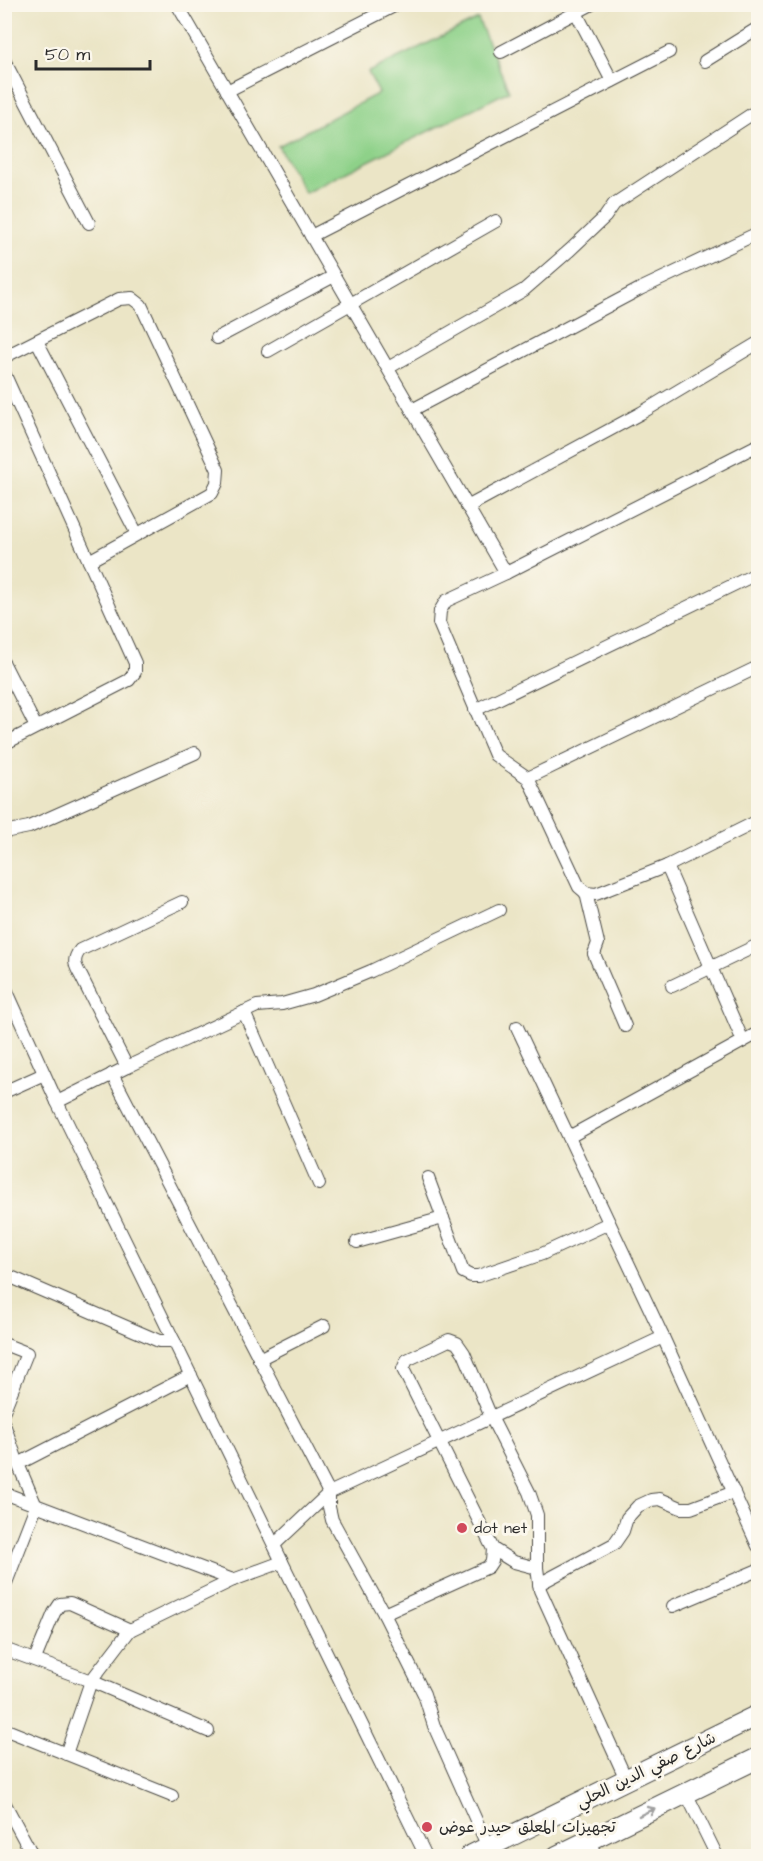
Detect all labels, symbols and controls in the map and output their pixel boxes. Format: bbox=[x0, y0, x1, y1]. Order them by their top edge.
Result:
scale bar bbox=[36, 33, 150, 71]
text: 50 m bbox=[45, 42, 90, 67]
place label: dot net bbox=[474, 1517, 528, 1539]
marker: dot net bbox=[455, 1521, 469, 1535]
street label: شارع صفي الدين الحلي bbox=[572, 1727, 721, 1816]
one-way arrow bbox=[638, 1806, 656, 1817]
place label: تجهيزات المعلق حيدر عوض bbox=[439, 1816, 616, 1838]
marker: تجهيزات المعلق حيدر عوض bbox=[420, 1820, 434, 1834]

